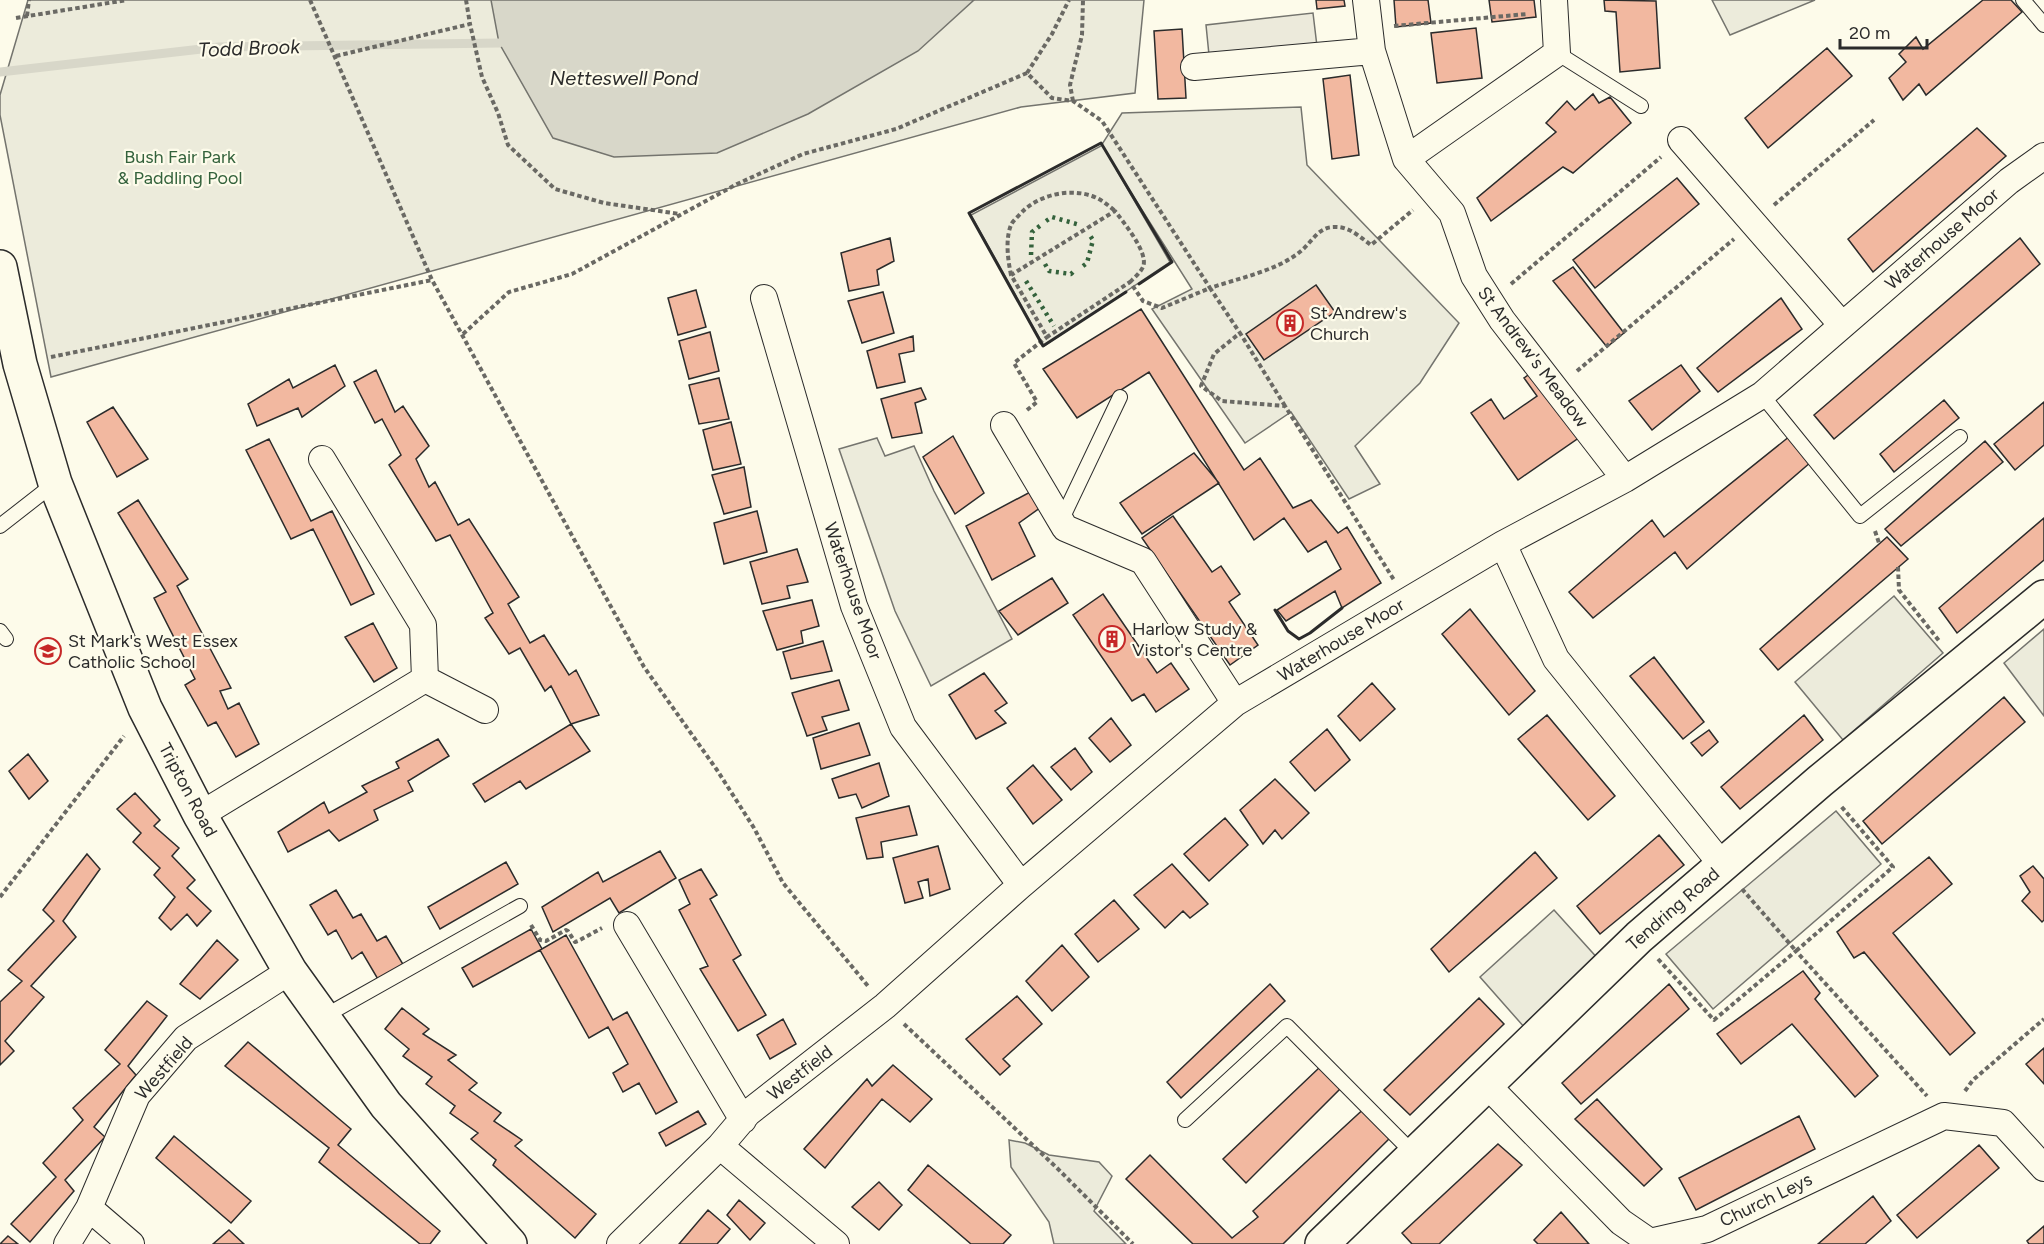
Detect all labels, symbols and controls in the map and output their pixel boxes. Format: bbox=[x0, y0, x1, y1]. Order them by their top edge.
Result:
scale bar bbox=[1840, 12, 1927, 50]
text: 20 m bbox=[1849, 22, 1890, 44]
water label: Todd Brook bbox=[198, 34, 302, 62]
water label: Netteswell Pond bbox=[550, 66, 698, 90]
park label: Bush Fair Park & Paddling Pool bbox=[118, 146, 242, 189]
street label: Waterhouse Moor bbox=[1881, 184, 2003, 294]
street label: St Andrew's Meadow bbox=[1473, 282, 1593, 432]
place label: St Andrew's Church bbox=[1310, 302, 1407, 345]
building icon: St Andrew's Church bbox=[1275, 308, 1305, 338]
street label: Waterhouse Moor bbox=[819, 519, 887, 663]
street label: Waterhouse Moor bbox=[1274, 594, 1408, 686]
place label: Harlow Study & Vistor's Centre bbox=[1132, 618, 1258, 661]
building icon: Harlow Study & Vistor's Centre bbox=[1097, 624, 1127, 654]
place label: St Mark's West Essex Catholic School bbox=[68, 630, 238, 673]
school or university icon: St Mark's West Essex Catholic School bbox=[33, 636, 63, 666]
street label: Tripton Road bbox=[154, 739, 222, 841]
street label: Tendring Road bbox=[1622, 863, 1724, 955]
street label: Westfield bbox=[131, 1032, 197, 1104]
street label: Westfield bbox=[763, 1041, 837, 1105]
street label: Church Leys bbox=[1716, 1168, 1816, 1232]

